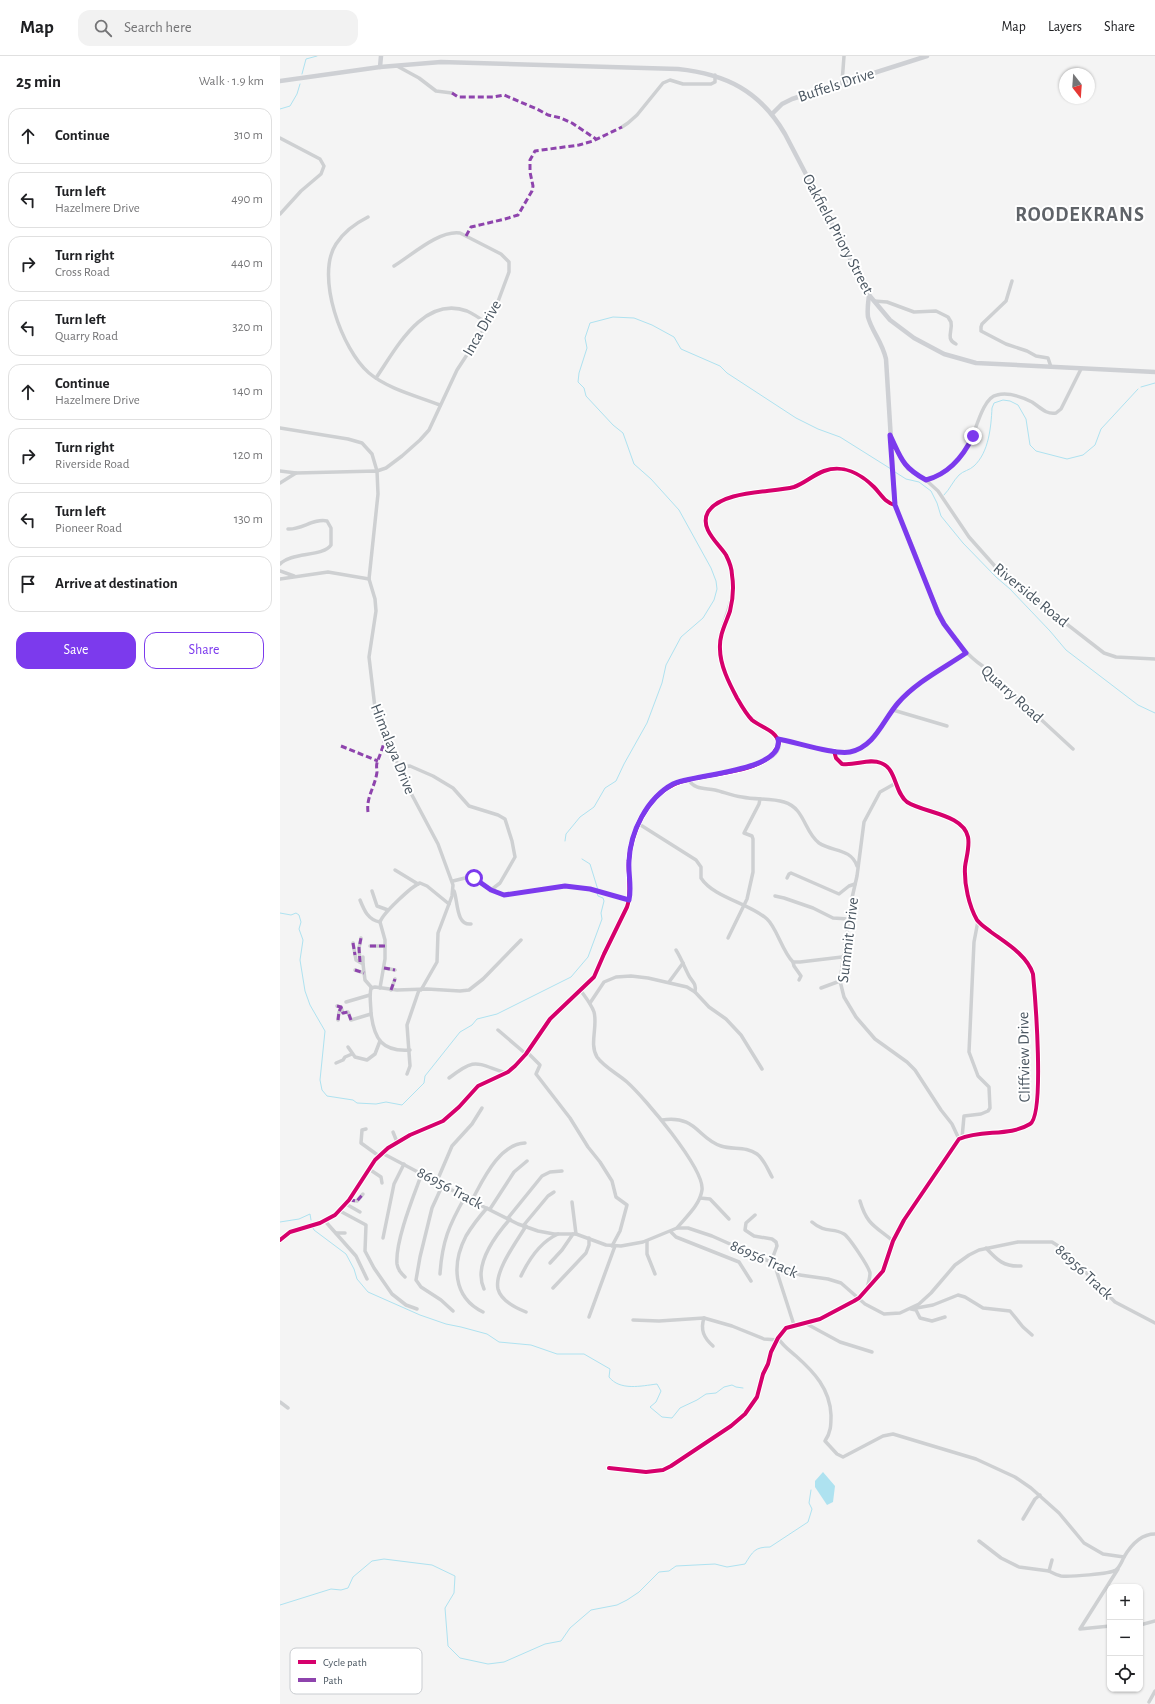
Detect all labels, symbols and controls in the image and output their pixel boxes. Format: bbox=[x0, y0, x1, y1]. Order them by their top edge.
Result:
search box bbox=[78, 10, 358, 46]
icon: search bbox=[92, 17, 114, 39]
text: Map bbox=[20, 18, 54, 37]
text: Search here bbox=[124, 20, 192, 35]
text: Map bbox=[1001, 20, 1026, 34]
text: Layers bbox=[1048, 20, 1082, 34]
text: Share bbox=[1104, 20, 1135, 34]
street label: Buffels Drive bbox=[796, 65, 876, 105]
north arrow bbox=[1059, 68, 1095, 104]
text: 25 min bbox=[16, 73, 61, 90]
text: Walk · 1.9 km bbox=[199, 75, 264, 88]
icon: ahead bbox=[17, 125, 39, 147]
text: Continue bbox=[55, 128, 110, 143]
text: 310 m bbox=[234, 129, 263, 142]
street label: Oakfield Priory Street bbox=[799, 171, 876, 297]
text: Turn left bbox=[55, 184, 106, 199]
icon: left bbox=[17, 189, 39, 211]
text: 490 m bbox=[231, 193, 263, 206]
text: Hazelmere Drive bbox=[55, 202, 140, 215]
district label: ROODEKRANS bbox=[1015, 205, 1145, 225]
text: Turn right bbox=[55, 248, 114, 263]
icon: right bbox=[17, 253, 39, 275]
text: 440 m bbox=[231, 257, 263, 270]
text: Cross Road bbox=[55, 266, 110, 279]
street label: Inca Drive bbox=[460, 297, 504, 359]
text: Turn left bbox=[55, 312, 106, 327]
icon: left bbox=[17, 317, 39, 339]
text: 320 m bbox=[232, 321, 263, 334]
text: Quarry Road bbox=[55, 330, 118, 343]
text: Continue bbox=[55, 376, 110, 391]
icon: ahead bbox=[17, 381, 39, 403]
text: 140 m bbox=[233, 385, 263, 398]
text: Hazelmere Drive bbox=[55, 394, 140, 407]
route end bbox=[964, 427, 982, 445]
text: Turn right bbox=[55, 440, 114, 455]
icon: right bbox=[17, 445, 39, 467]
text: 120 m bbox=[233, 449, 263, 462]
text: Riverside Road bbox=[55, 458, 130, 471]
text: Turn left bbox=[55, 504, 106, 519]
icon: left bbox=[17, 509, 39, 531]
text: 130 m bbox=[234, 513, 263, 526]
text: Pioneer Road bbox=[55, 522, 122, 535]
street label: Riverside Road bbox=[990, 560, 1072, 630]
icon: arrive bbox=[17, 573, 39, 595]
text: Arrive at destination bbox=[55, 576, 178, 591]
button: Save bbox=[16, 632, 136, 669]
button: Share bbox=[144, 632, 264, 669]
street label: Quarry Road bbox=[977, 662, 1046, 727]
street label: Himalaya Drive bbox=[367, 701, 418, 797]
route start bbox=[465, 869, 483, 887]
street label: Summit Drive bbox=[835, 896, 861, 984]
street label: Cliffview Drive bbox=[1015, 1011, 1033, 1103]
street label: 86956 Track bbox=[414, 1164, 486, 1212]
street label: 86956 Track bbox=[728, 1237, 801, 1281]
street label: 86956 Track bbox=[1052, 1242, 1116, 1303]
map controls bbox=[1107, 1584, 1143, 1692]
button: + bbox=[1107, 1584, 1143, 1620]
button: − bbox=[1107, 1620, 1143, 1656]
legend bbox=[290, 1648, 422, 1694]
button: locate bbox=[1107, 1656, 1143, 1692]
text: Cycle path bbox=[323, 1657, 367, 1668]
text: Path bbox=[323, 1675, 343, 1686]

